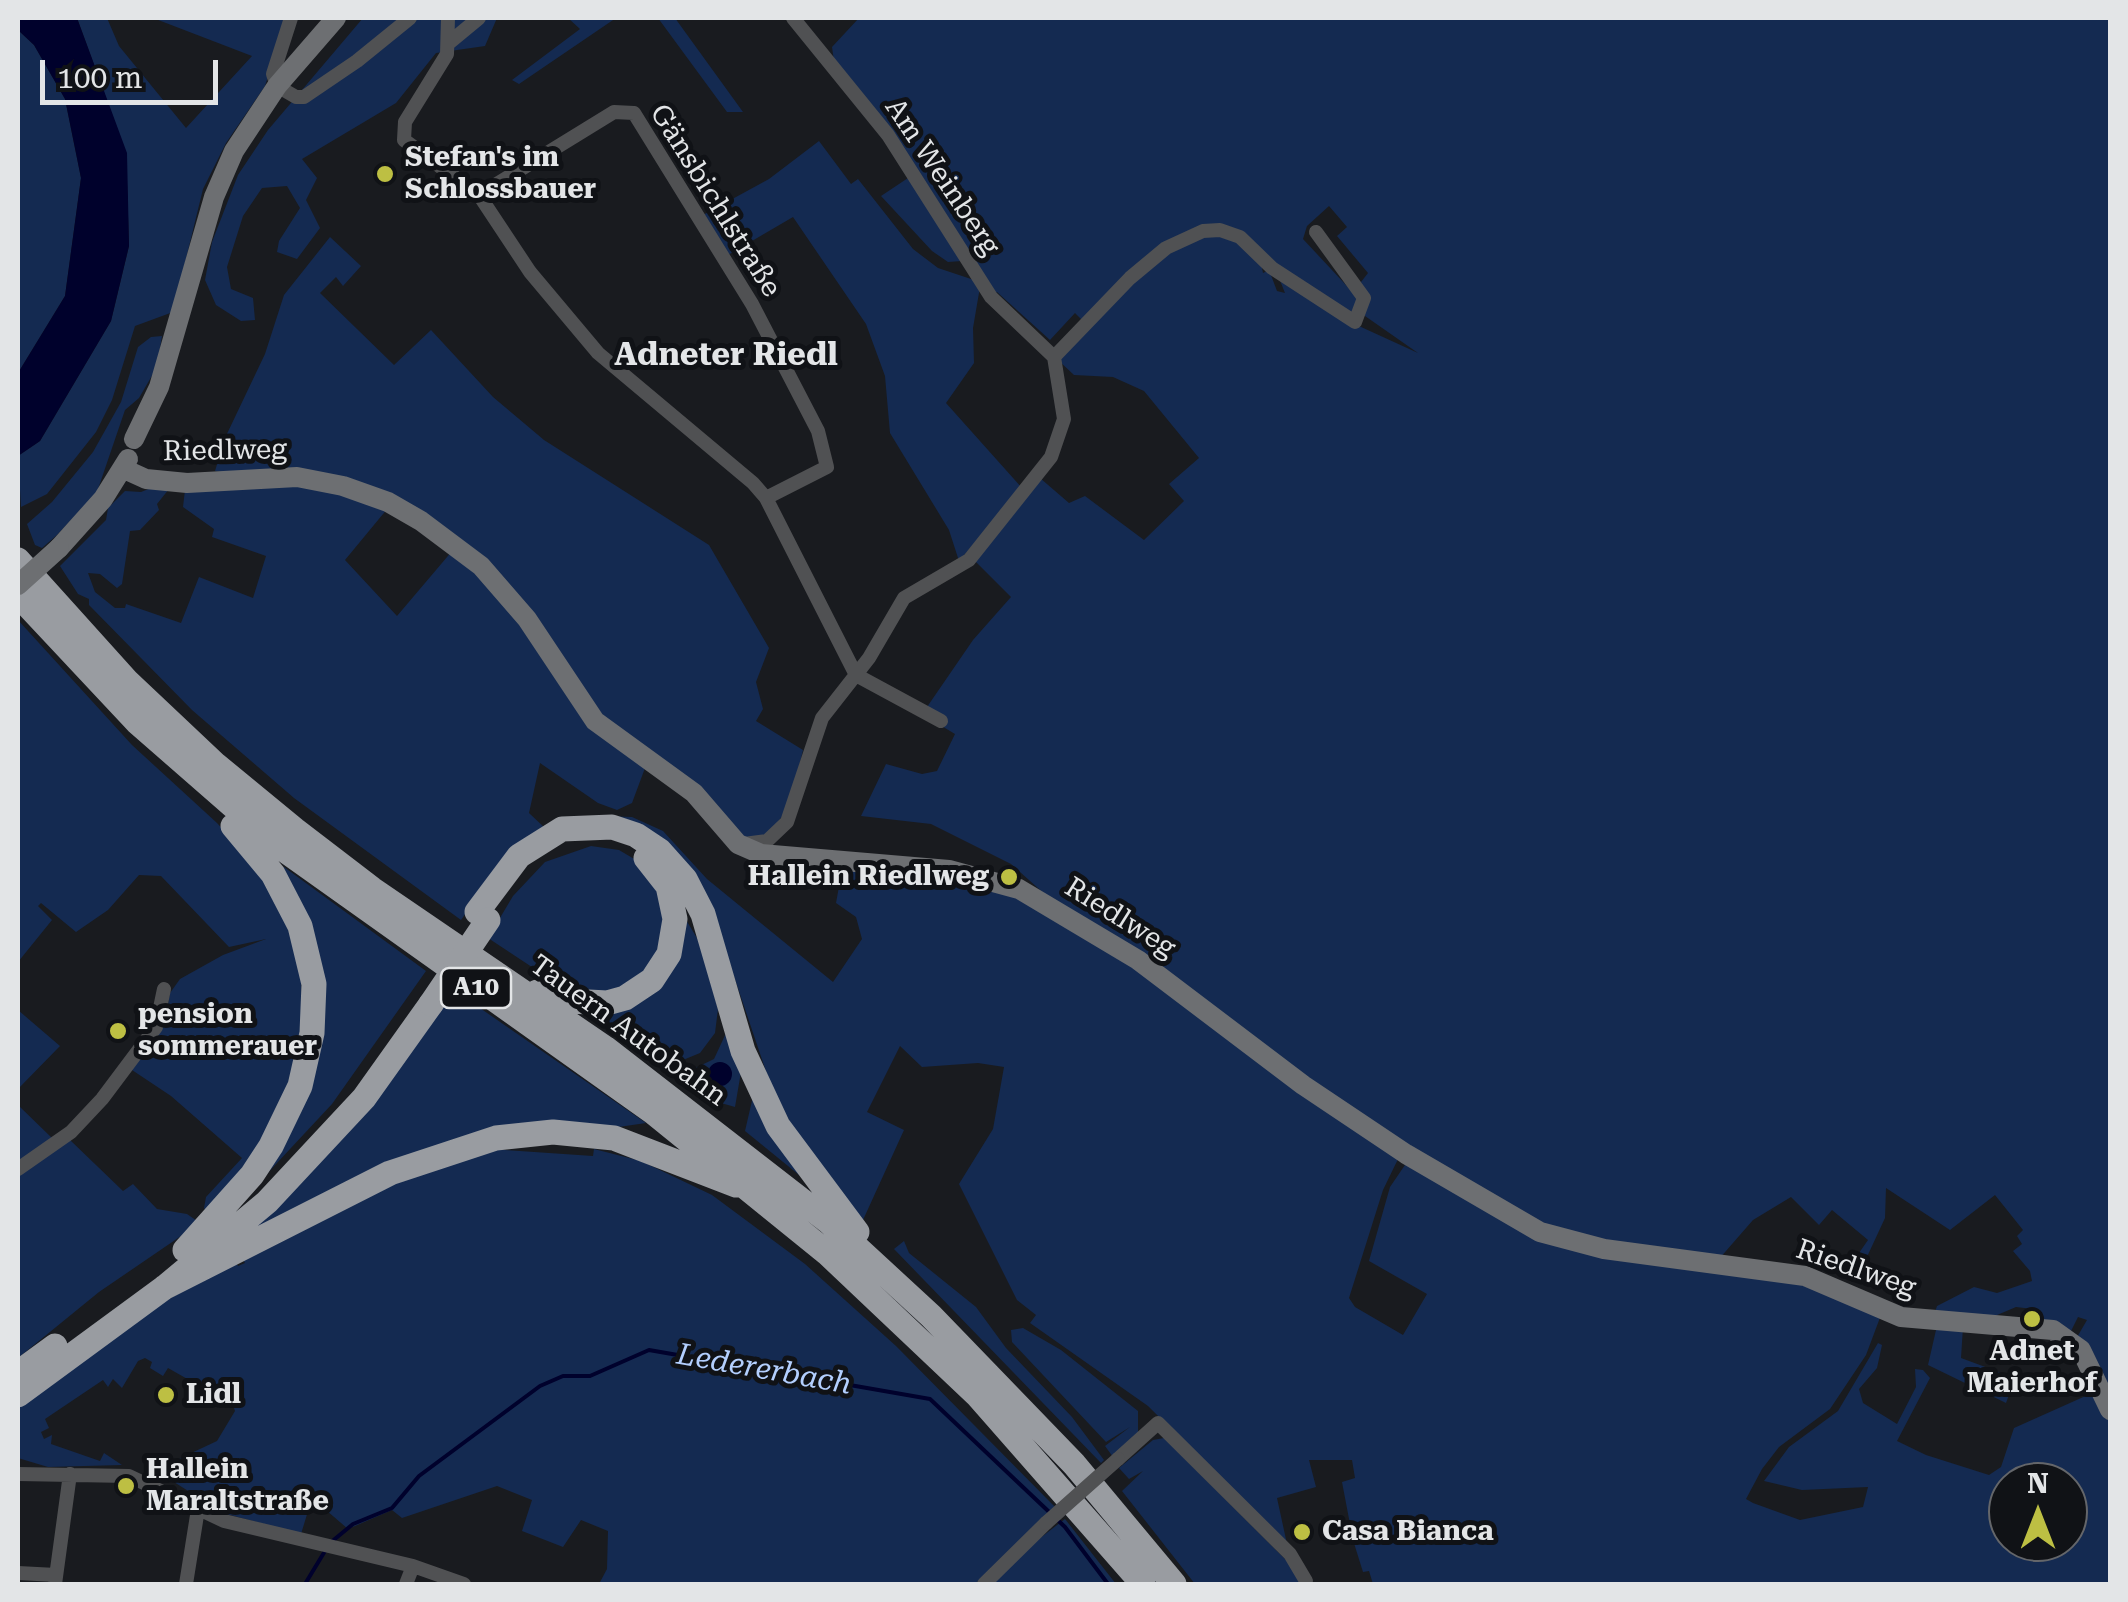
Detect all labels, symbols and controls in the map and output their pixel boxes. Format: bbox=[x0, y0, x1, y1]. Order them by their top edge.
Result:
scale bar bbox=[45, 40, 222, 102]
text: 100 m bbox=[57, 60, 142, 95]
street label: Am Weinberg bbox=[877, 92, 1007, 262]
street label: Gänsbichlstraße bbox=[642, 99, 788, 303]
place label: Stefan's im Schlossbauer bbox=[405, 141, 596, 207]
marker: Stefan's im Schlossbauer bbox=[374, 163, 396, 185]
district label: Adneter Riedl bbox=[614, 337, 838, 375]
street label: Riedlweg bbox=[163, 433, 287, 469]
place label: Hallein Riedlweg bbox=[748, 860, 989, 894]
marker: Hallein Riedlweg bbox=[998, 866, 1020, 888]
street label: Riedlweg bbox=[1058, 871, 1182, 965]
street label: Tauern Autobahn bbox=[523, 948, 733, 1114]
road number: A10 bbox=[441, 968, 511, 1008]
place label: pension sommerauer bbox=[138, 998, 317, 1064]
marker: pension sommerauer bbox=[107, 1020, 129, 1042]
street label: Riedlweg bbox=[1792, 1233, 1920, 1305]
marker: Adnet Maierhof bbox=[2021, 1308, 2043, 1330]
place label: Adnet Maierhof bbox=[1967, 1335, 2097, 1401]
water label: Ledererbach bbox=[674, 1337, 854, 1403]
place label: Lidl bbox=[186, 1378, 241, 1412]
marker: Lidl bbox=[155, 1384, 177, 1406]
place label: Hallein Maraltstraße bbox=[146, 1453, 329, 1519]
north arrow bbox=[1988, 1462, 2088, 1562]
text: N bbox=[2027, 1467, 2049, 1500]
marker: Hallein Maraltstraße bbox=[115, 1475, 137, 1497]
place label: Casa Bianca bbox=[1322, 1515, 1494, 1549]
marker: Casa Bianca bbox=[1291, 1521, 1313, 1543]

